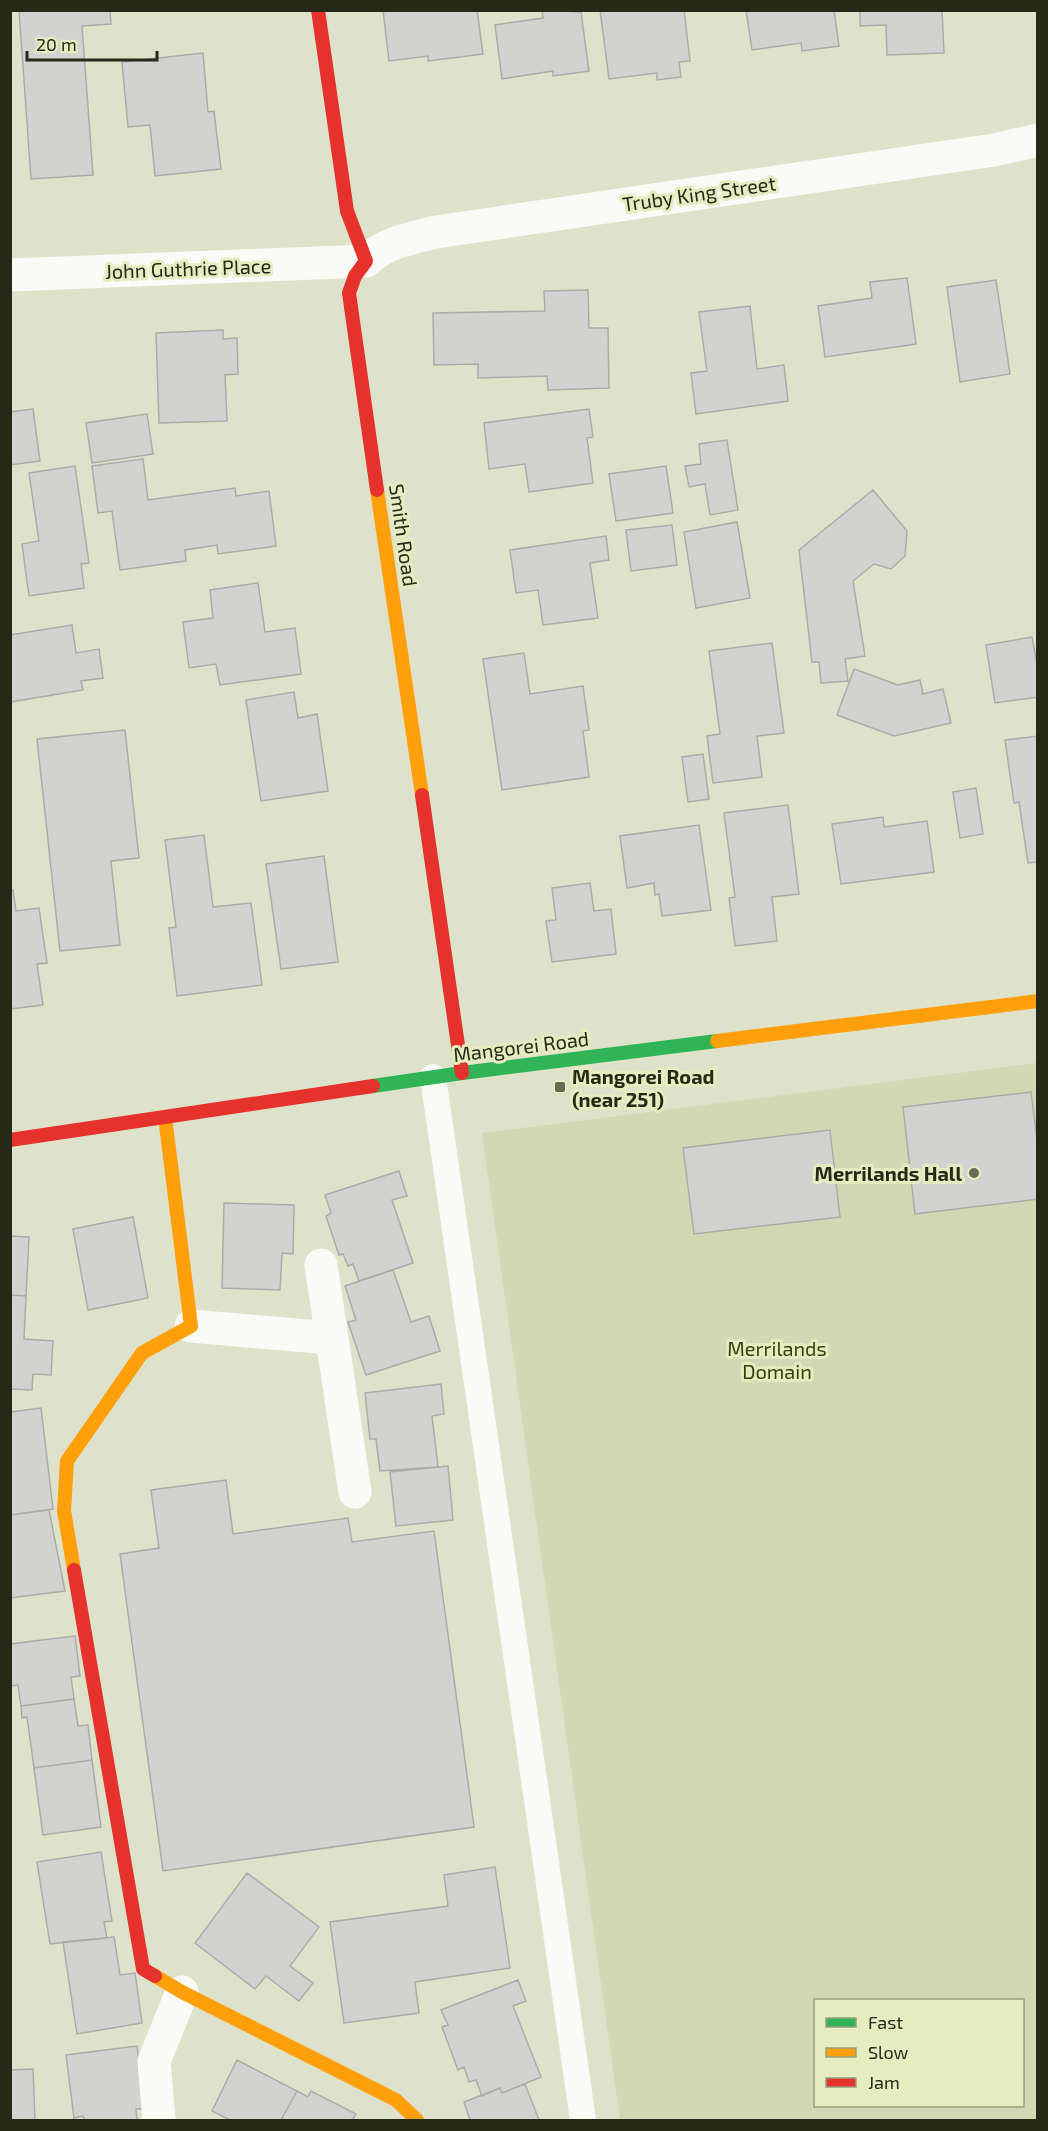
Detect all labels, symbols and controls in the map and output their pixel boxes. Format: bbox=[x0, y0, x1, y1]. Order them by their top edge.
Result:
scale bar bbox=[27, 24, 158, 62]
text: 20 m bbox=[36, 33, 77, 55]
street label: Truby King Street bbox=[621, 170, 778, 216]
street label: John Guthrie Place bbox=[104, 253, 272, 283]
street label: Smith Road bbox=[385, 482, 423, 588]
street label: Mangorei Road bbox=[452, 1026, 590, 1066]
place label: Mangorei Road (near 251) bbox=[572, 1064, 715, 1111]
marker: Mangorei Road (near 251) bbox=[553, 1080, 567, 1094]
place label: Merrilands Hall bbox=[815, 1161, 962, 1185]
marker: Merrilands Hall bbox=[967, 1166, 981, 1180]
park label: Merrilands Domain bbox=[727, 1336, 827, 1383]
legend bbox=[814, 1999, 1024, 2107]
text: Fast bbox=[868, 2011, 903, 2033]
text: Slow bbox=[868, 2041, 909, 2063]
text: Jam bbox=[868, 2071, 900, 2093]

